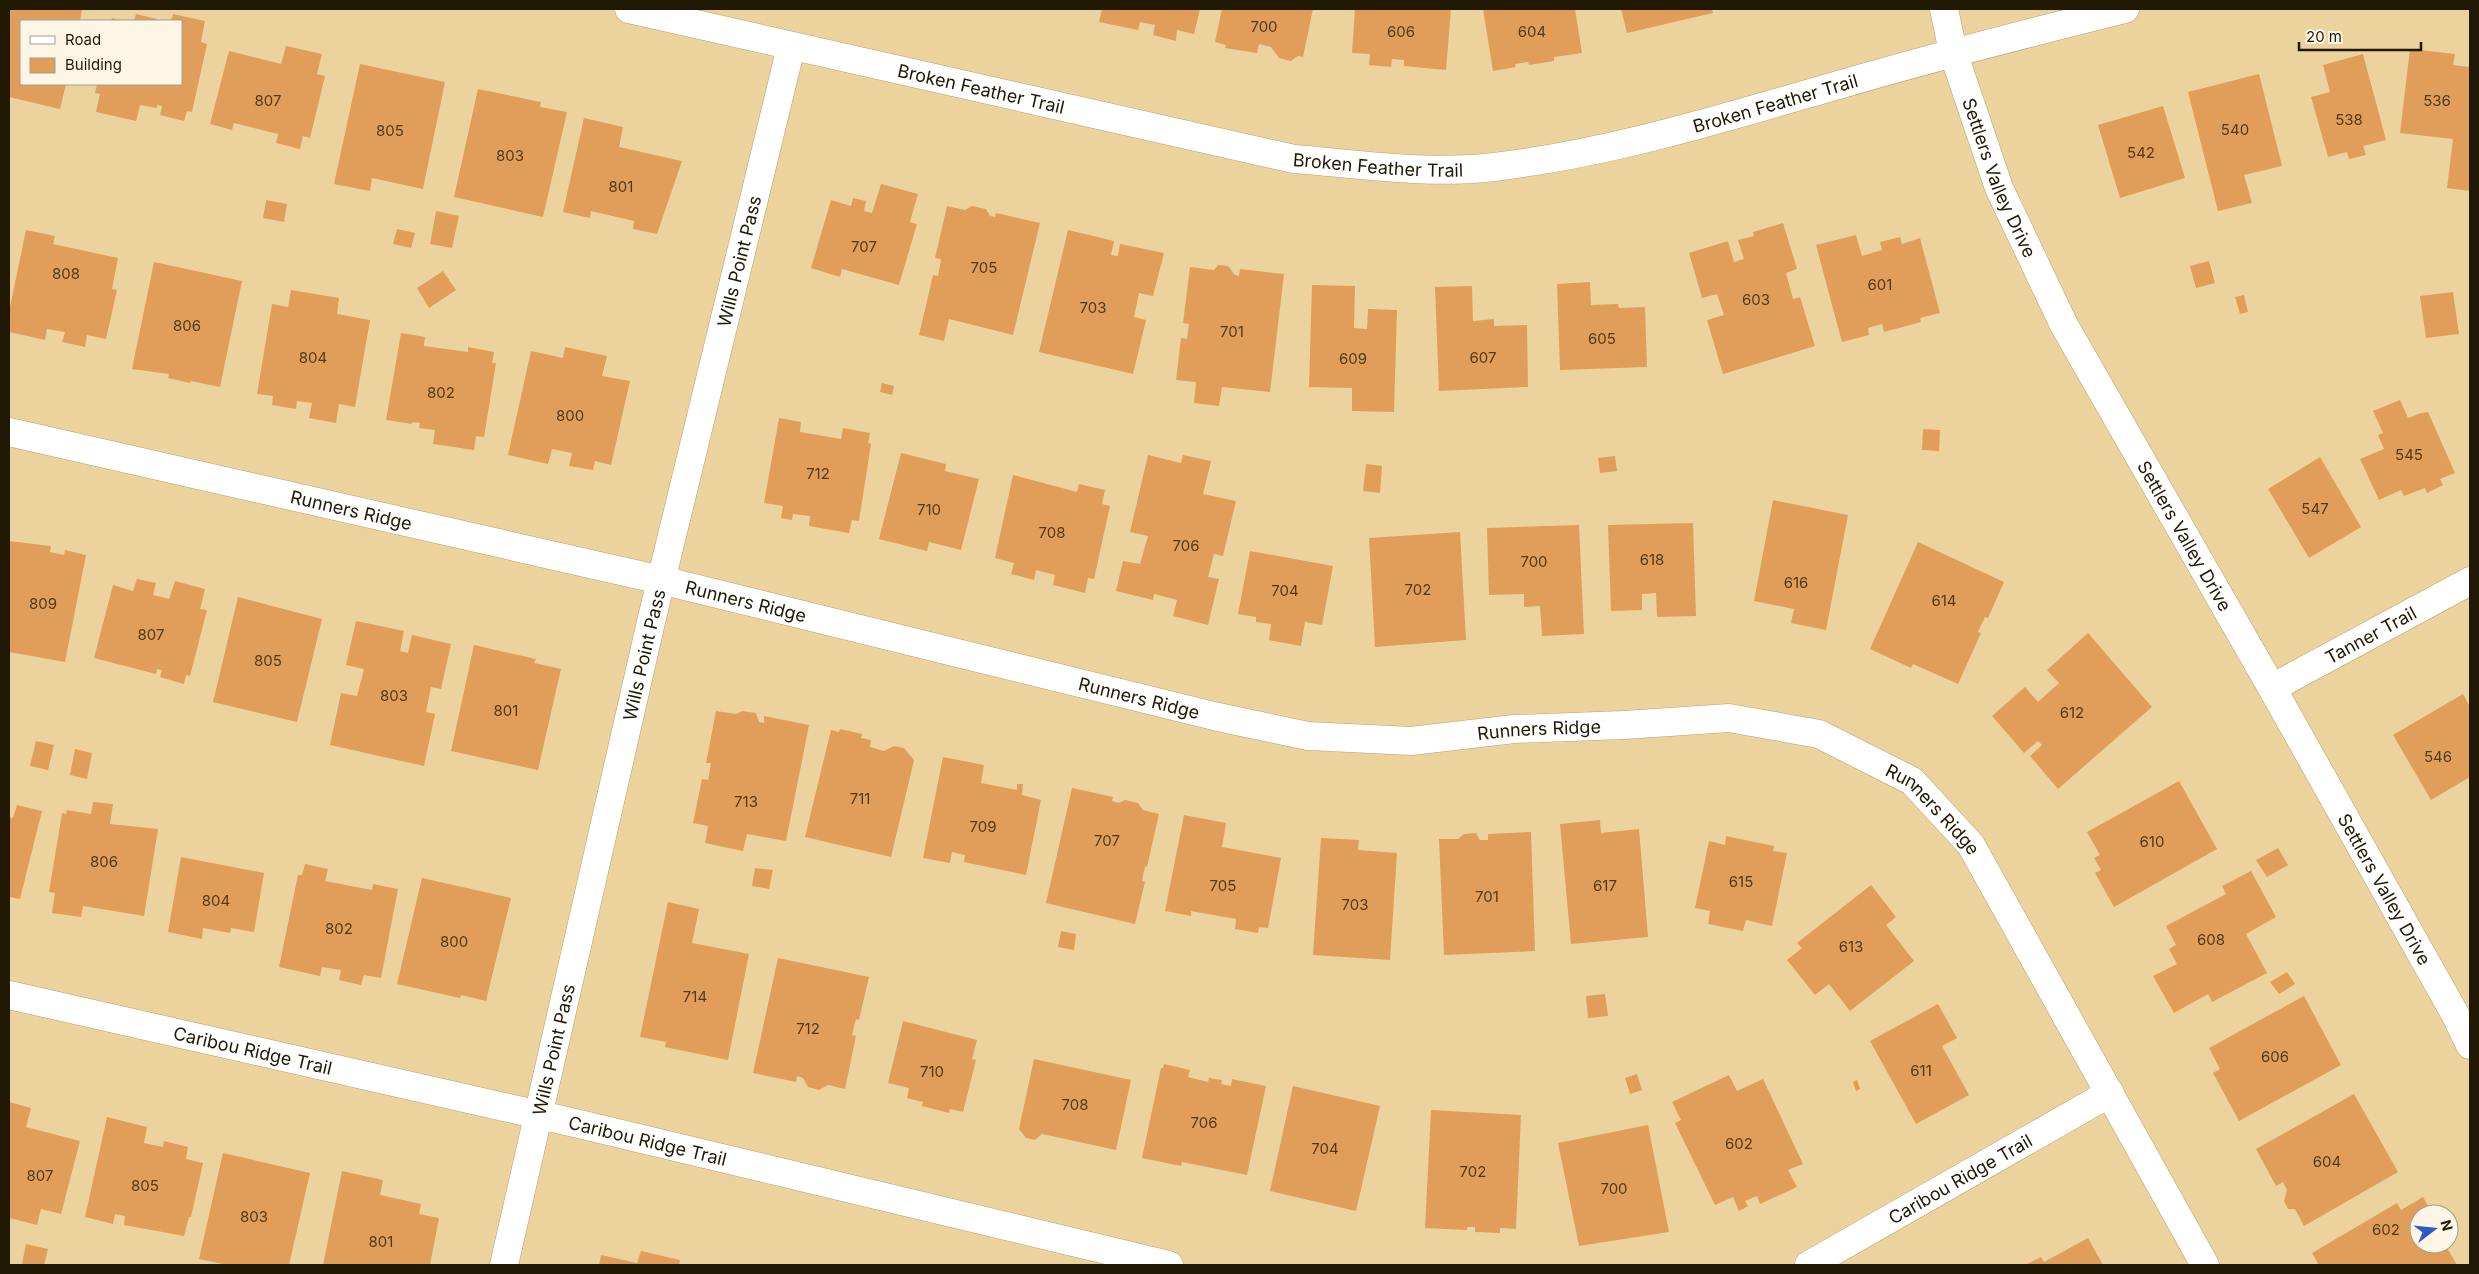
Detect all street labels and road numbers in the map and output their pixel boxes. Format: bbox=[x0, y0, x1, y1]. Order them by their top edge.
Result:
street label: Broken Feather Trail bbox=[896, 59, 1067, 117]
street label: Broken Feather Trail bbox=[1690, 69, 1860, 136]
street label: Settlers Valley Drive bbox=[1959, 95, 2041, 261]
street label: Broken Feather Trail bbox=[1292, 148, 1464, 180]
street label: Wills Point Pass bbox=[713, 193, 765, 329]
street label: Settlers Valley Drive bbox=[2133, 457, 2236, 615]
street label: Runners Ridge bbox=[289, 486, 414, 534]
street label: Runners Ridge bbox=[683, 576, 809, 626]
street label: Wills Point Pass bbox=[618, 587, 669, 722]
street label: Tanner Trail bbox=[2321, 602, 2420, 668]
street label: Runners Ridge bbox=[1076, 673, 1202, 723]
street label: Runners Ridge bbox=[1476, 715, 1601, 744]
street label: Runners Ridge bbox=[1882, 759, 1985, 858]
street label: Settlers Valley Drive bbox=[2334, 810, 2436, 968]
street label: Wills Point Pass bbox=[528, 982, 578, 1117]
street label: Caribou Ridge Trail bbox=[171, 1022, 334, 1078]
street label: Caribou Ridge Trail bbox=[566, 1111, 729, 1169]
street label: Caribou Ridge Trail bbox=[1885, 1129, 2036, 1228]

